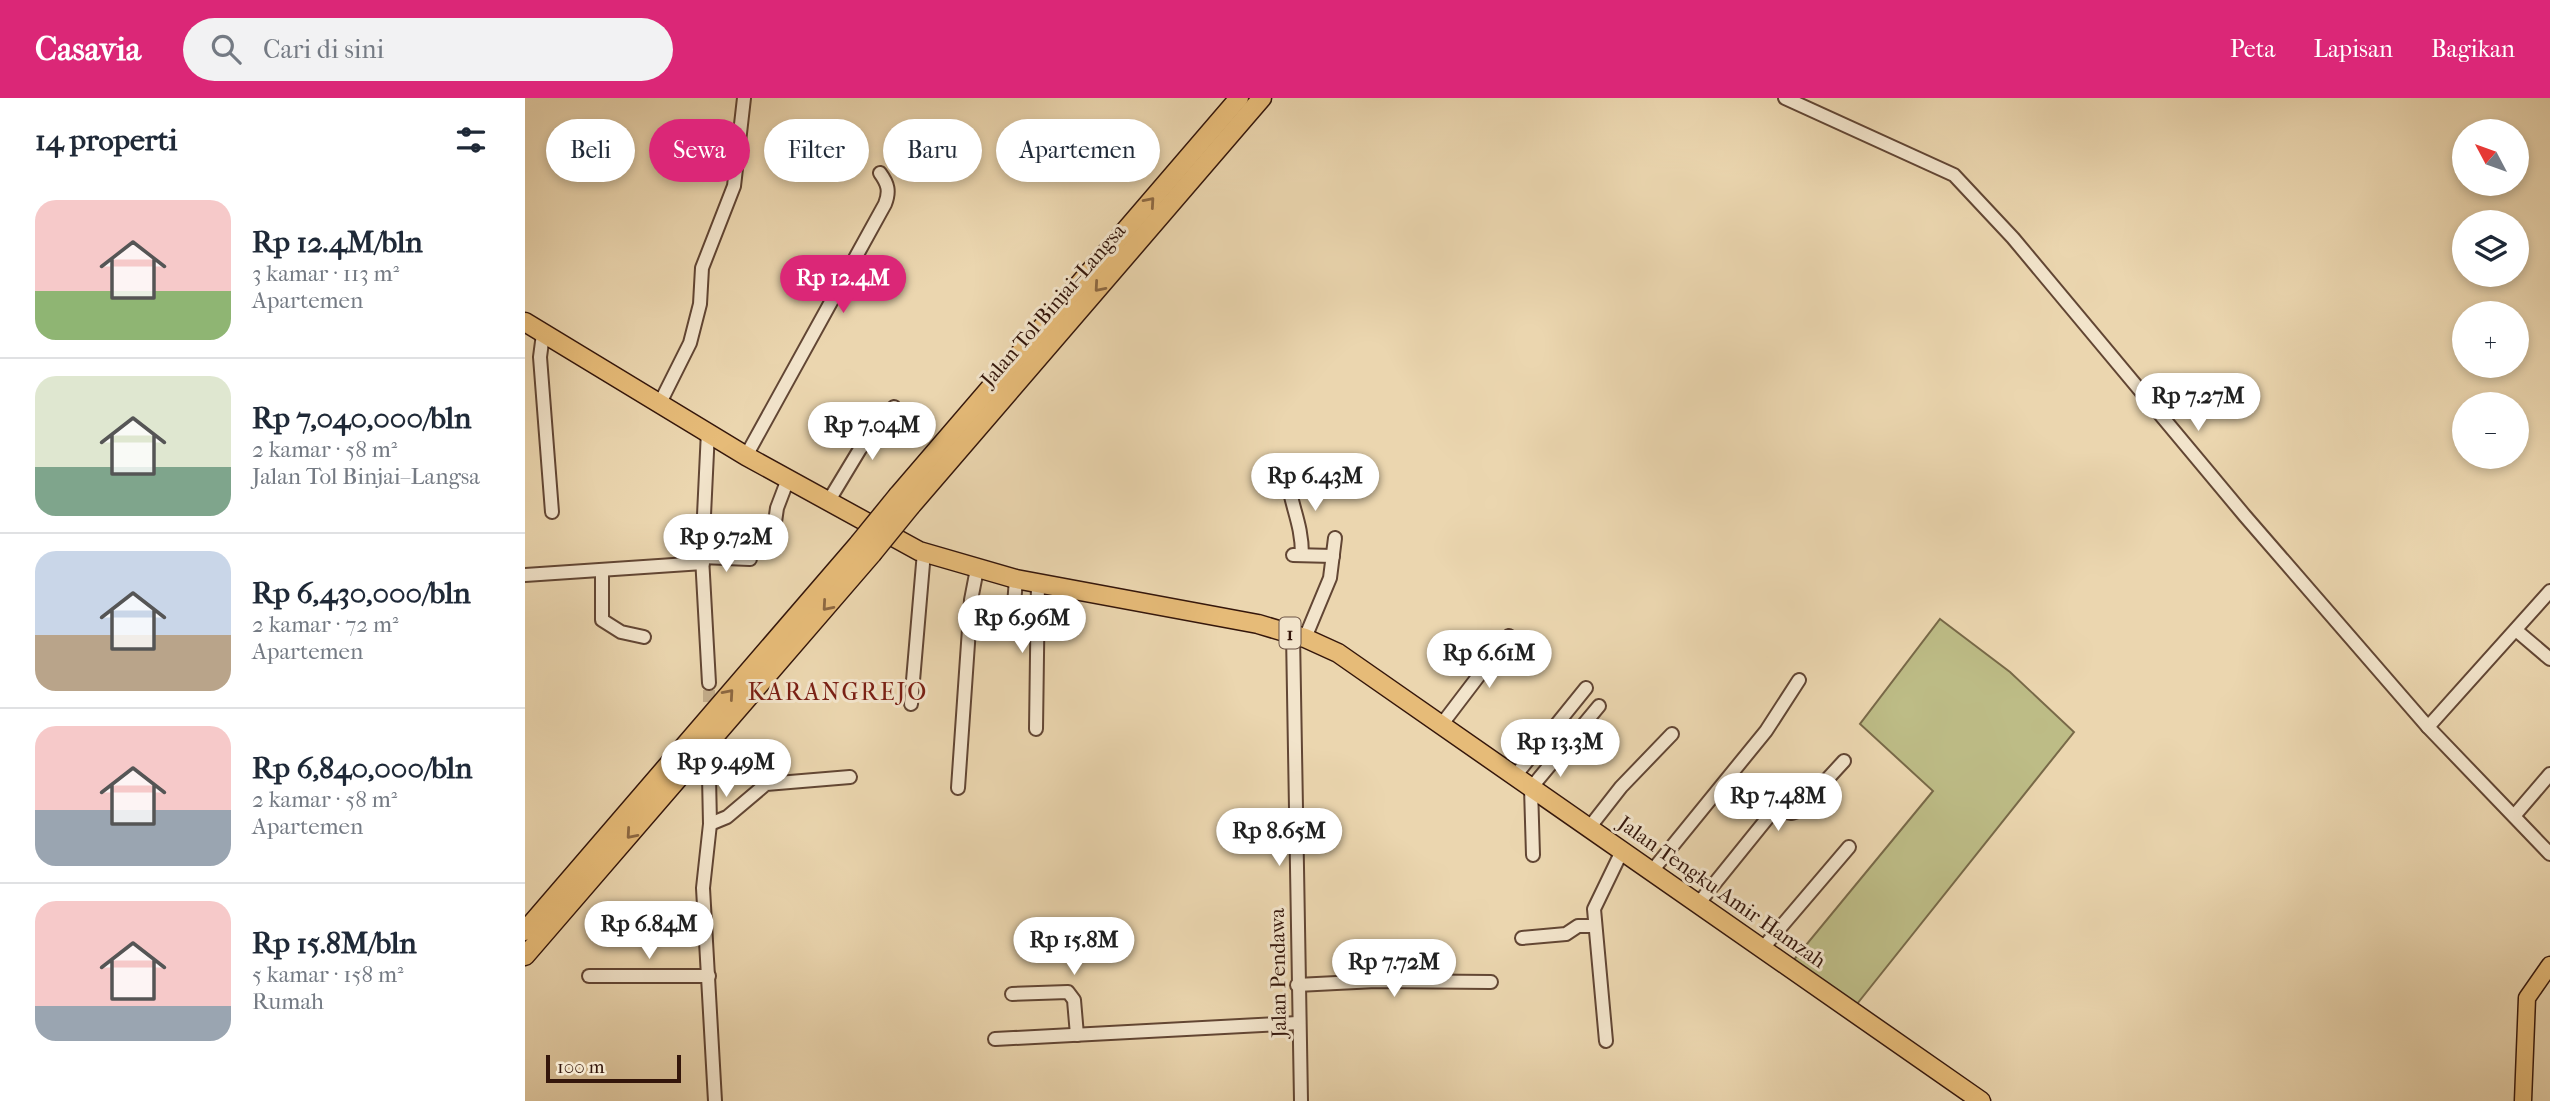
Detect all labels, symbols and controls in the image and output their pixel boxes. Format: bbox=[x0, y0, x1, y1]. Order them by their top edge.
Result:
search box bbox=[183, 18, 673, 81]
text: Casavia bbox=[35, 30, 141, 69]
icon: search bbox=[207, 30, 245, 68]
text: Cari di sini bbox=[263, 34, 384, 65]
text: Peta bbox=[2230, 35, 2275, 63]
text: Lapisan bbox=[2313, 35, 2393, 63]
text: Bagikan bbox=[2431, 35, 2515, 63]
chip: Beli bbox=[546, 119, 635, 182]
chip: Sewa bbox=[649, 119, 750, 182]
chip: Filter bbox=[764, 119, 869, 182]
chip: Baru bbox=[883, 119, 982, 182]
chip: Apartemen bbox=[996, 119, 1160, 182]
north arrow bbox=[2452, 119, 2529, 196]
map controls bbox=[2452, 119, 2529, 469]
icon: filters bbox=[452, 121, 490, 159]
text: 14 properti bbox=[35, 123, 177, 158]
one-way arrow bbox=[1142, 197, 1154, 210]
button: layers bbox=[2452, 210, 2529, 287]
street label: Jalan Tol Binjai–Langsa bbox=[974, 218, 1131, 393]
text: Rp 12.4M/bln bbox=[252, 225, 423, 260]
icon: home bbox=[91, 228, 175, 312]
pin: Rp 12.4M bbox=[771, 256, 915, 315]
text: 3 kamar · 113 m² bbox=[252, 260, 399, 287]
text: Rp 12.4M bbox=[796, 264, 890, 291]
one-way arrow bbox=[1095, 278, 1107, 291]
text: Apartemen bbox=[252, 287, 363, 314]
button: + bbox=[2452, 301, 2529, 378]
pin: Rp 7.27M bbox=[2126, 374, 2270, 433]
text: Rp 7.27M bbox=[2151, 382, 2245, 409]
button: − bbox=[2452, 392, 2529, 469]
text: Rp 7,040,000/bln bbox=[252, 401, 471, 436]
pin: Rp 7.04M bbox=[800, 402, 944, 462]
icon: home bbox=[91, 404, 175, 488]
text: Rp 7.04M bbox=[824, 411, 920, 438]
text: 2 kamar · 58 m² bbox=[252, 436, 397, 463]
pin: Rp 6.43M bbox=[1243, 454, 1387, 513]
text: Rp 6.43M bbox=[1267, 462, 1363, 489]
text: Jalan Tol Binjai–Langsa bbox=[252, 463, 480, 490]
pin: Rp 9.72M bbox=[654, 514, 798, 574]
text: Rp 9.72M bbox=[679, 523, 773, 550]
text: Rp 6,430,000/bln bbox=[252, 576, 471, 611]
icon: home bbox=[91, 579, 175, 663]
pin: Rp 6.96M bbox=[950, 596, 1094, 655]
one-way arrow bbox=[823, 597, 835, 610]
text: Rp 6.96M bbox=[974, 604, 1070, 631]
text: 2 kamar · 72 m² bbox=[252, 611, 399, 638]
road number: 1 bbox=[1279, 618, 1301, 648]
pin: Rp 6.61M bbox=[1417, 630, 1561, 690]
text: Apartemen bbox=[252, 638, 363, 665]
text: Rp 6.61M bbox=[1443, 639, 1535, 666]
district label: KARANGREJO bbox=[748, 678, 928, 706]
one-way arrow bbox=[721, 689, 733, 702]
pin: Rp 13.3M bbox=[1488, 720, 1632, 779]
text: Rp 13.3M bbox=[1517, 728, 1603, 755]
pin: Rp 9.49M bbox=[654, 740, 798, 799]
text: Rp 9.49M bbox=[677, 748, 775, 775]
text: Rp 6,840,000/bln bbox=[252, 751, 472, 786]
icon: home bbox=[91, 754, 175, 838]
pin: Rp 7.48M bbox=[1706, 774, 1850, 833]
text: Rp 7.48M bbox=[1730, 782, 1826, 809]
text: 2 kamar · 58 m² bbox=[252, 786, 397, 813]
pin: Rp 8.65M bbox=[1207, 808, 1351, 868]
street label: Jalan Tengku Amir Hamzah bbox=[1612, 810, 1831, 973]
text: Apartemen bbox=[252, 813, 363, 840]
text: Rp 8.65M bbox=[1232, 817, 1326, 844]
one-way arrow bbox=[627, 825, 639, 838]
pin: Rp 6.84M bbox=[577, 902, 721, 961]
street label: Jalan Pendawa bbox=[1265, 908, 1291, 1040]
text: Rp 6.84M bbox=[600, 910, 698, 937]
pin: Rp 15.8M bbox=[1002, 918, 1146, 977]
text: Rp 15.8M/bln bbox=[252, 926, 417, 961]
text: Rp 15.8M bbox=[1029, 926, 1119, 953]
icon: home bbox=[91, 929, 175, 1013]
pin: Rp 7.72M bbox=[1322, 940, 1466, 999]
text: Rp 7.72M bbox=[1348, 948, 1440, 975]
text: 5 kamar · 158 m² bbox=[252, 961, 404, 988]
text: Rumah bbox=[252, 988, 324, 1015]
scale bar bbox=[546, 1052, 681, 1084]
text: 100 m bbox=[557, 1056, 605, 1078]

